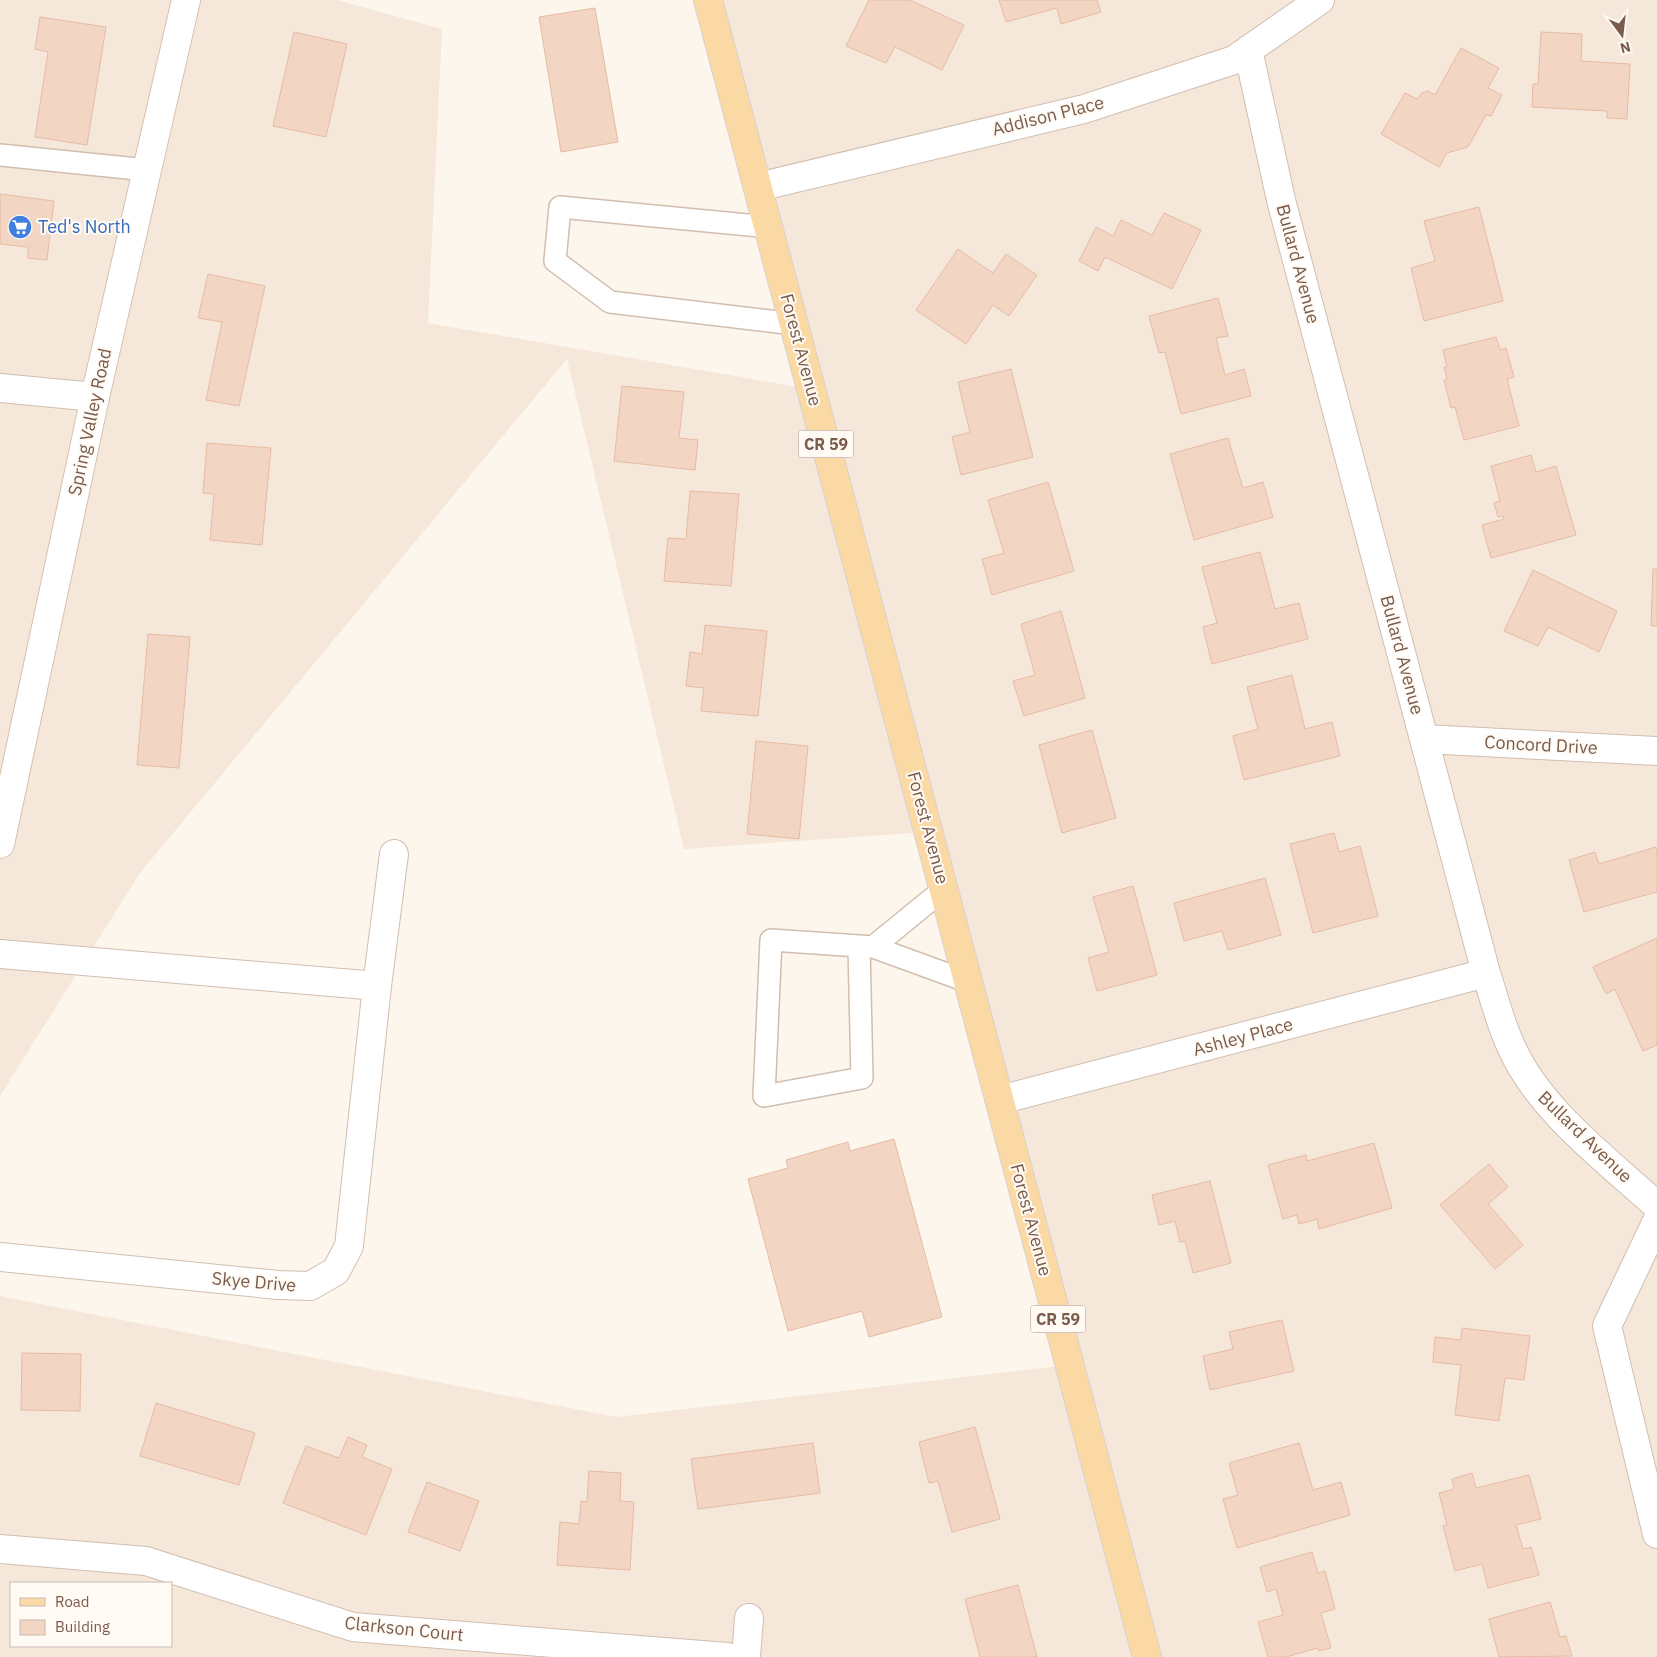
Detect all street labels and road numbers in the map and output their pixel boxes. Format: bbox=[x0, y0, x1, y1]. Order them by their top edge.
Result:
street label: Addison Place bbox=[990, 90, 1106, 141]
street label: Bullard Avenue bbox=[1272, 202, 1325, 326]
street label: Forest Avenue bbox=[775, 291, 828, 409]
street label: Spring Valley Road bbox=[63, 346, 116, 498]
road number: CR 59 bbox=[798, 430, 854, 458]
street label: Bullard Avenue bbox=[1376, 593, 1429, 717]
street label: Concord Drive bbox=[1484, 730, 1598, 759]
street label: Forest Avenue bbox=[902, 769, 955, 887]
street label: Ashley Place bbox=[1190, 1012, 1296, 1061]
street label: Bullard Avenue bbox=[1533, 1086, 1638, 1188]
street label: Forest Avenue bbox=[1005, 1161, 1058, 1279]
street label: Skye Drive bbox=[211, 1266, 297, 1297]
road number: CR 59 bbox=[1030, 1306, 1086, 1332]
street label: Clarkson Court bbox=[343, 1611, 465, 1646]

